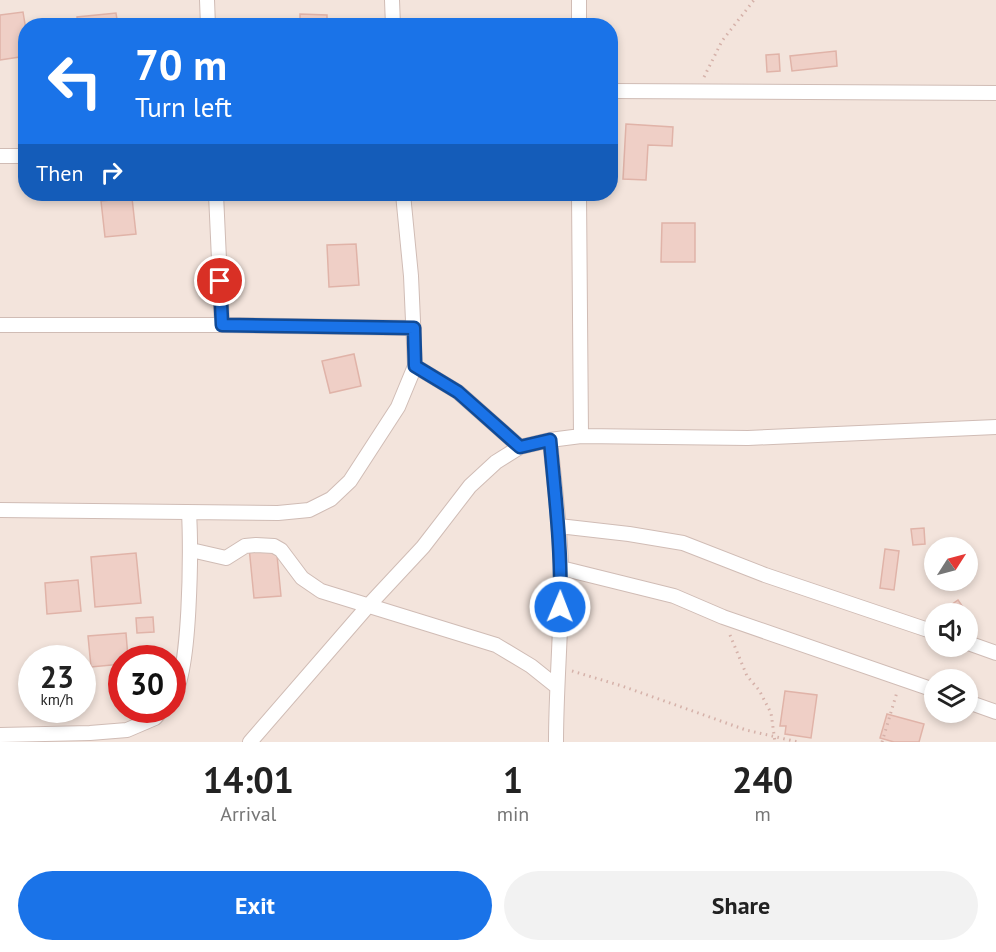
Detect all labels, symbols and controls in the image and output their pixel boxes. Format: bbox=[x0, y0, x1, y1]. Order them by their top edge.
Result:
text: 70 m bbox=[135, 37, 227, 92]
icon: left bbox=[36, 42, 114, 120]
text: Turn left bbox=[135, 90, 232, 124]
icon: right bbox=[95, 156, 128, 189]
text: Then bbox=[36, 159, 83, 187]
pin bbox=[194, 255, 245, 306]
icon: arrive bbox=[203, 264, 236, 297]
north arrow bbox=[924, 537, 978, 591]
map controls bbox=[924, 537, 978, 723]
position arrow bbox=[528, 575, 592, 639]
button: sound bbox=[924, 603, 978, 657]
speed limit sign: 30 bbox=[108, 645, 186, 723]
text: 23 bbox=[40, 657, 74, 696]
button: layers bbox=[924, 669, 978, 723]
text: km/h bbox=[41, 690, 73, 709]
text: 14:01 bbox=[203, 756, 294, 803]
text: 1 bbox=[503, 756, 523, 803]
text: 240 bbox=[732, 756, 793, 803]
text: Arrival bbox=[220, 801, 276, 827]
text: min bbox=[497, 801, 529, 827]
text: m bbox=[755, 801, 771, 827]
button: Exit bbox=[18, 871, 492, 940]
button: Share bbox=[504, 871, 978, 940]

